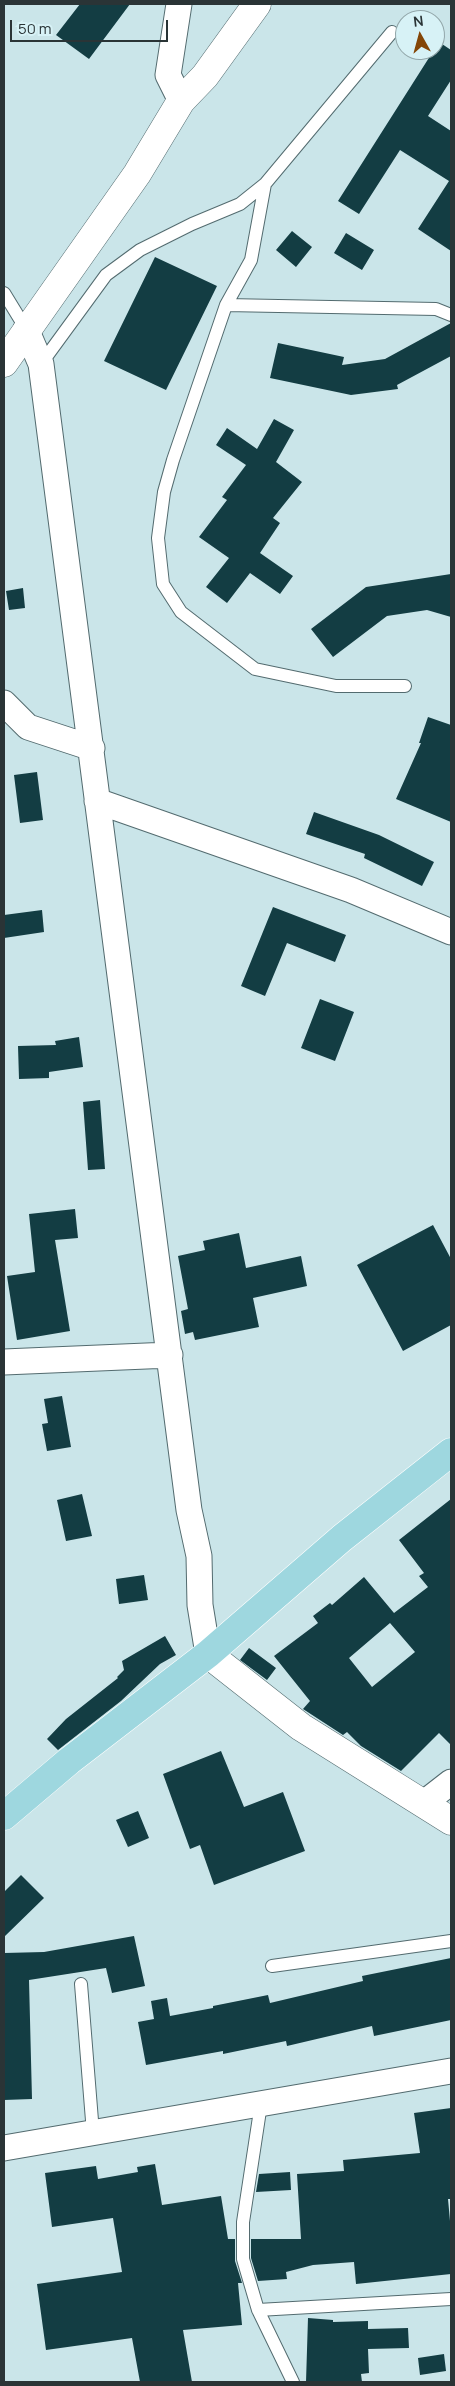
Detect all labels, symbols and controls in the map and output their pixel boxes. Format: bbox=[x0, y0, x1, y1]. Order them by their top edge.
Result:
scale bar bbox=[12, 10, 170, 42]
north arrow bbox=[395, 10, 445, 60]
text: N bbox=[412, 11, 424, 31]
text: 50 m bbox=[18, 18, 52, 39]

